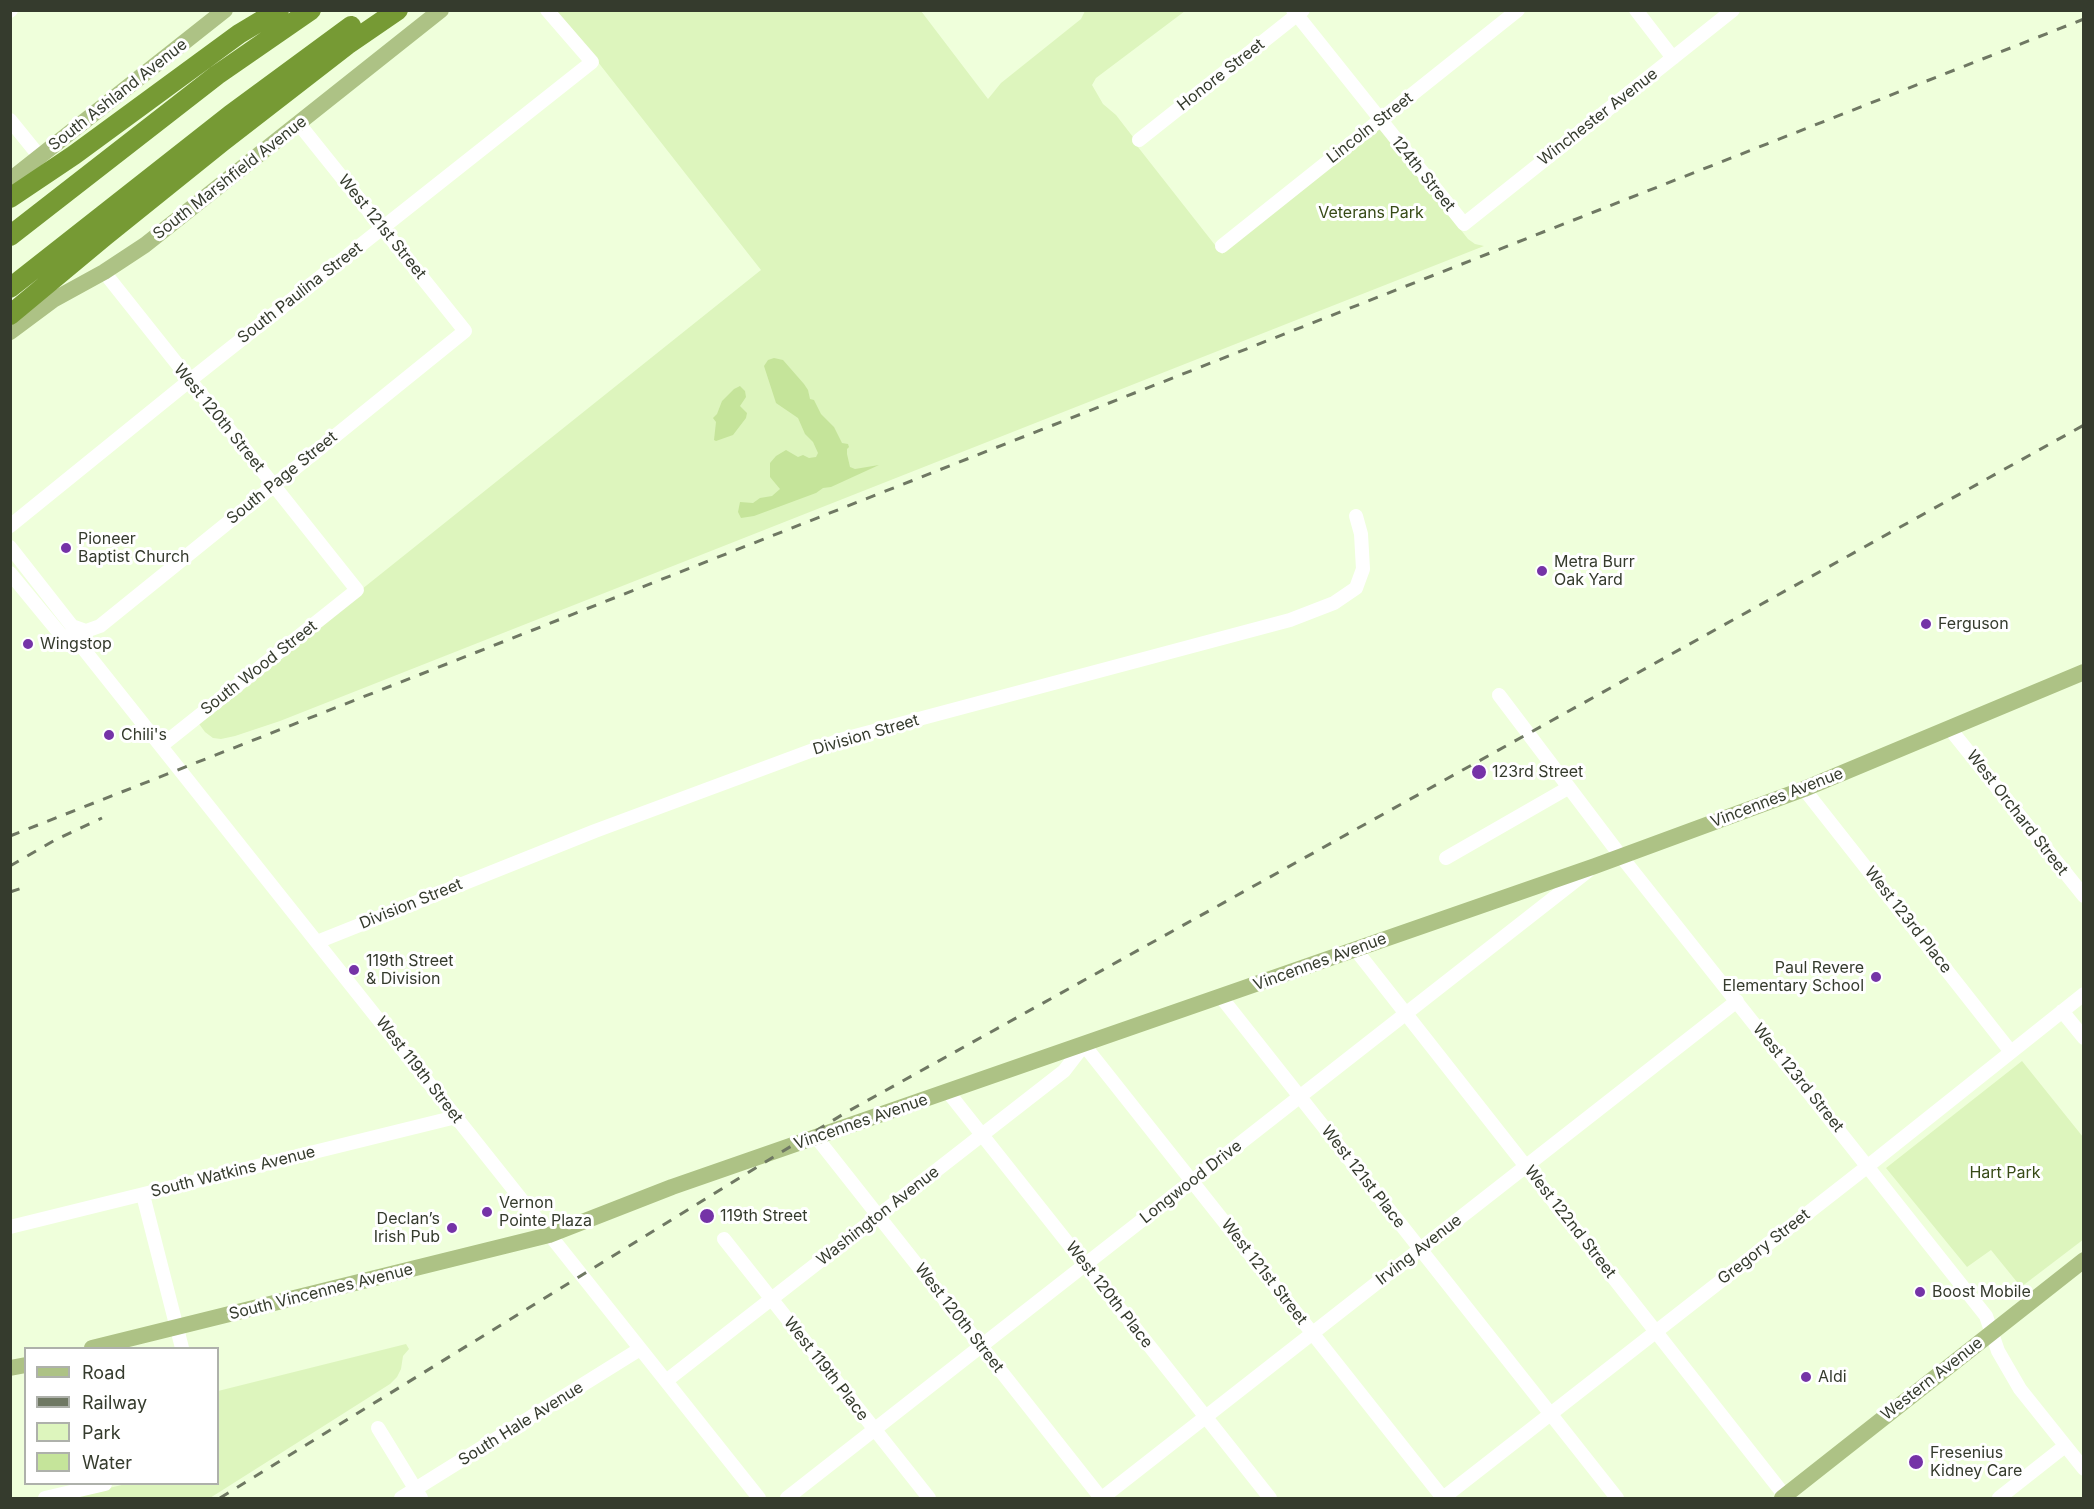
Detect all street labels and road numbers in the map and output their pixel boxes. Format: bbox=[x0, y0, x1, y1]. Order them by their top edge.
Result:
street label: South Ashland Avenue bbox=[45, 35, 191, 155]
street label: Honore Street bbox=[1174, 35, 1268, 115]
street label: Winchester Avenue bbox=[1534, 64, 1662, 170]
street label: Lincoln Street bbox=[1323, 88, 1417, 168]
street label: South Marshfield Avenue bbox=[149, 112, 311, 244]
street label: 124th Street bbox=[1387, 133, 1459, 215]
street label: West 121st Street bbox=[334, 171, 430, 283]
street label: South Paulina Street bbox=[234, 238, 366, 348]
street label: West 120th Street bbox=[170, 360, 268, 476]
street label: South Page Street bbox=[223, 428, 341, 528]
street label: South Wood Street bbox=[197, 617, 321, 719]
street label: Division Street bbox=[811, 711, 921, 759]
street label: West Orchard Street bbox=[1962, 747, 2072, 879]
street label: Vincennes Avenue bbox=[1708, 764, 1846, 832]
street label: West 123rd Place bbox=[1860, 863, 1956, 977]
street label: Division Street bbox=[357, 875, 465, 933]
street label: Vincennes Avenue bbox=[1251, 929, 1389, 995]
street label: West 119th Street bbox=[371, 1013, 467, 1127]
street label: West 123rd Street bbox=[1748, 1020, 1848, 1136]
street label: Vincennes Avenue bbox=[792, 1090, 930, 1154]
street label: West 121st Place bbox=[1317, 1122, 1409, 1232]
street label: Longwood Drive bbox=[1136, 1136, 1246, 1228]
street label: South Watkins Avenue bbox=[149, 1142, 317, 1202]
street label: Washington Avenue bbox=[813, 1162, 943, 1270]
street label: West 122nd Street bbox=[1520, 1162, 1620, 1282]
street label: Gregory Street bbox=[1714, 1205, 1814, 1289]
street label: Irving Avenue bbox=[1372, 1211, 1466, 1289]
street label: West 121st Street bbox=[1217, 1215, 1311, 1329]
street label: West 120th Place bbox=[1061, 1238, 1157, 1352]
street label: South Vincennes Avenue bbox=[227, 1260, 415, 1324]
street label: West 120th Street bbox=[910, 1260, 1008, 1376]
street label: West 119th Place bbox=[780, 1313, 872, 1425]
street label: Western Avenue bbox=[1877, 1333, 1987, 1425]
street label: South Hale Avenue bbox=[455, 1378, 587, 1470]

